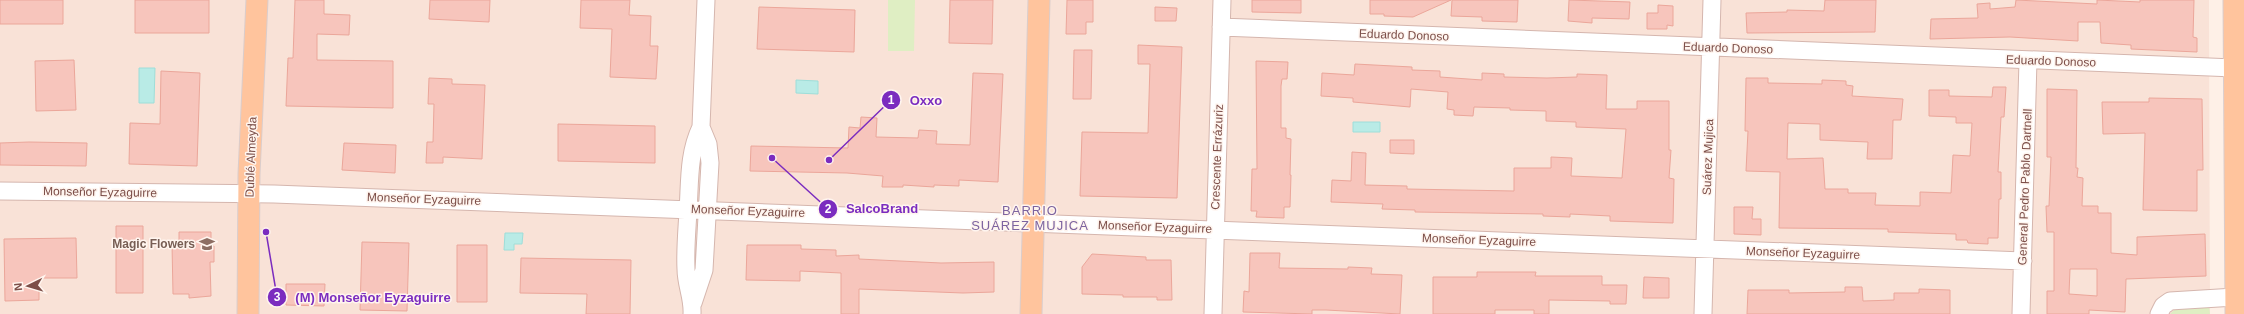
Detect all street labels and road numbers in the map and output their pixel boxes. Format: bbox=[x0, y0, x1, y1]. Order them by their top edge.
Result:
street label: Eduardo Donoso bbox=[1359, 26, 1450, 44]
street label: Eduardo Donoso bbox=[1683, 39, 1774, 57]
street label: Eduardo Donoso bbox=[2006, 52, 2097, 70]
street label: Crescente Errázuriz bbox=[1208, 104, 1226, 210]
street label: General Pedro Pablo Dartnell bbox=[2015, 108, 2035, 266]
street label: Dublé Almeyda bbox=[243, 116, 259, 198]
street label: Suárez Mujica bbox=[1700, 118, 1716, 195]
street label: Monseñor Eyzaguirre bbox=[43, 184, 157, 200]
street label: Monseñor Eyzaguirre bbox=[367, 190, 482, 208]
street label: Monseñor Eyzaguirre bbox=[691, 202, 806, 220]
street label: Monseñor Eyzaguirre bbox=[1098, 218, 1213, 236]
street label: Monseñor Eyzaguirre bbox=[1422, 231, 1537, 249]
street label: Monseñor Eyzaguirre bbox=[1746, 244, 1861, 262]

